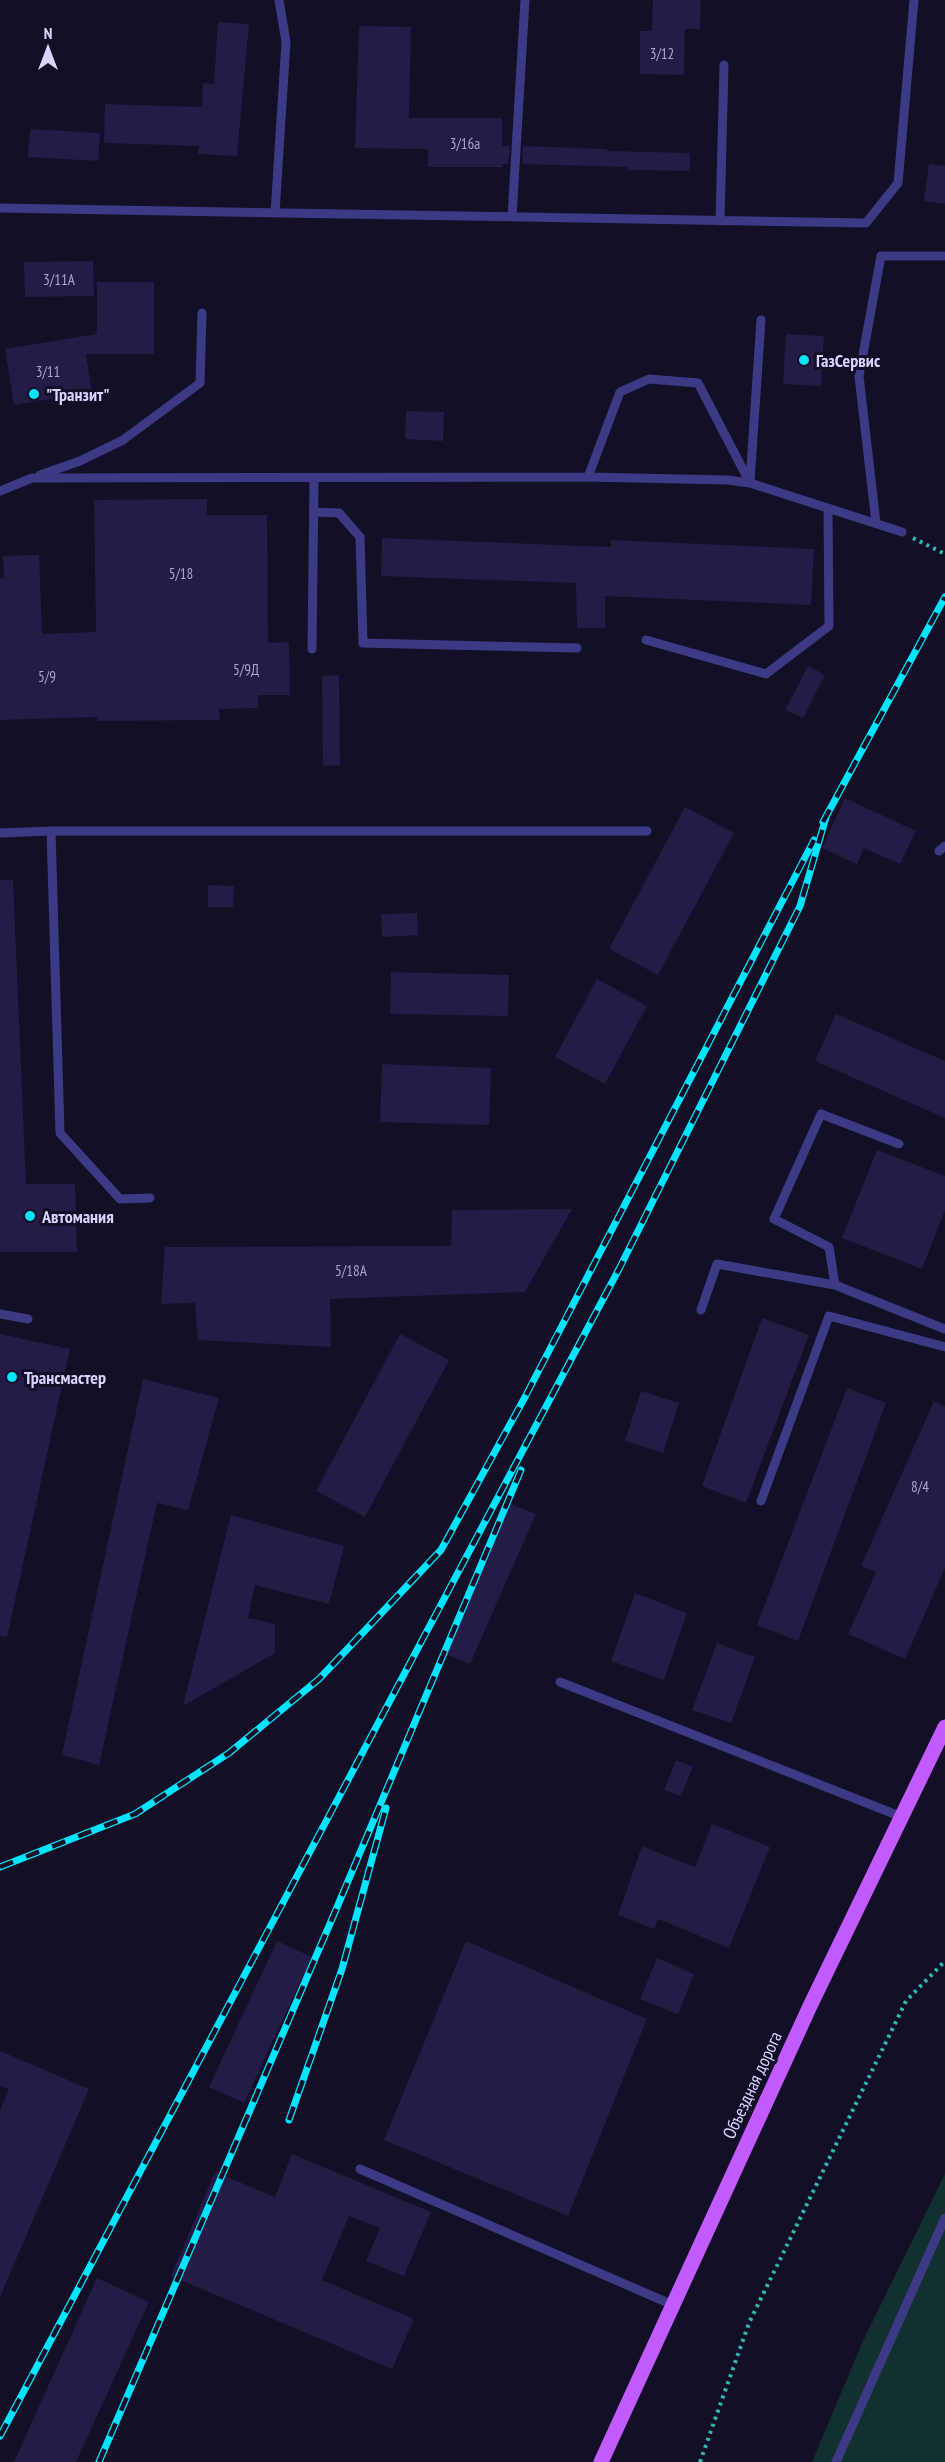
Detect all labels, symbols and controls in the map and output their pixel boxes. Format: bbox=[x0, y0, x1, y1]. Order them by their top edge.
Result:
north arrow bbox=[18, 18, 78, 78]
text: N bbox=[44, 23, 52, 43]
house number: 3/12 bbox=[650, 44, 674, 63]
house number: 3/16а bbox=[450, 134, 480, 153]
house number: 3/11А bbox=[43, 270, 76, 289]
place label: ГазСервис bbox=[816, 349, 881, 372]
marker: ГазСервис bbox=[797, 353, 811, 367]
house number: 3/11 bbox=[36, 362, 60, 381]
place label: "Транзит" bbox=[46, 383, 110, 406]
marker: "Транзит" bbox=[27, 387, 41, 401]
house number: 5/18 bbox=[169, 564, 193, 583]
house number: 5/9Д bbox=[233, 660, 259, 679]
house number: 5/9 bbox=[38, 667, 56, 686]
place label: Автомания bbox=[41, 1205, 114, 1228]
marker: Автомания bbox=[23, 1209, 37, 1223]
house number: 5/18А bbox=[335, 1261, 368, 1280]
place label: Трансмастер bbox=[24, 1366, 106, 1389]
marker: Трансмастер bbox=[5, 1370, 19, 1384]
house number: 8/4 bbox=[911, 1477, 929, 1496]
street label: Объездная дорога bbox=[717, 2028, 787, 2142]

